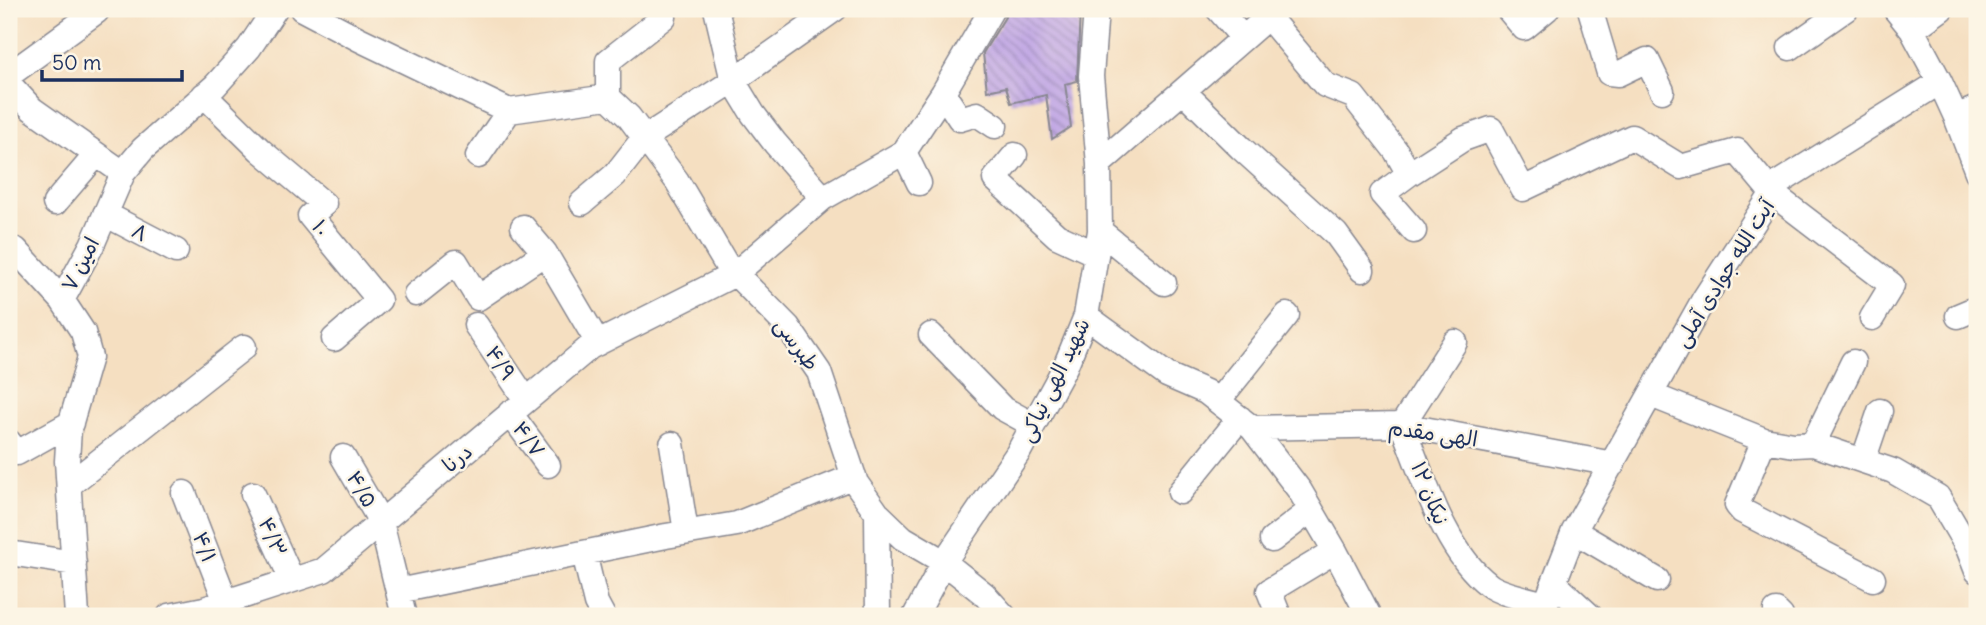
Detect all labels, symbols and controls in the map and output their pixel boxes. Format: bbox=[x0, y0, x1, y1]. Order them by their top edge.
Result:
scale bar bbox=[42, 38, 182, 82]
text: 50 m bbox=[52, 49, 101, 76]
street label: آیت الله جوادی آملی bbox=[1668, 193, 1782, 353]
street label: ۱۰ bbox=[306, 214, 336, 242]
street label: ۸ bbox=[127, 217, 153, 247]
street label: امین ۷ bbox=[55, 232, 105, 296]
street label: طبرسی bbox=[768, 312, 825, 377]
street label: شهید الهی نیاکی bbox=[1012, 314, 1097, 447]
street label: ۴/۹ bbox=[480, 340, 522, 386]
street label: الهی مقدم bbox=[1386, 413, 1479, 456]
street label: ۴/۷ bbox=[507, 416, 551, 462]
street label: درنا bbox=[436, 438, 478, 478]
street label: نیکان ۱۲ bbox=[1405, 457, 1455, 529]
street label: ۴/۵ bbox=[341, 466, 383, 512]
street label: ۴/۳ bbox=[252, 513, 294, 561]
street label: ۴/۱ bbox=[187, 528, 223, 566]

